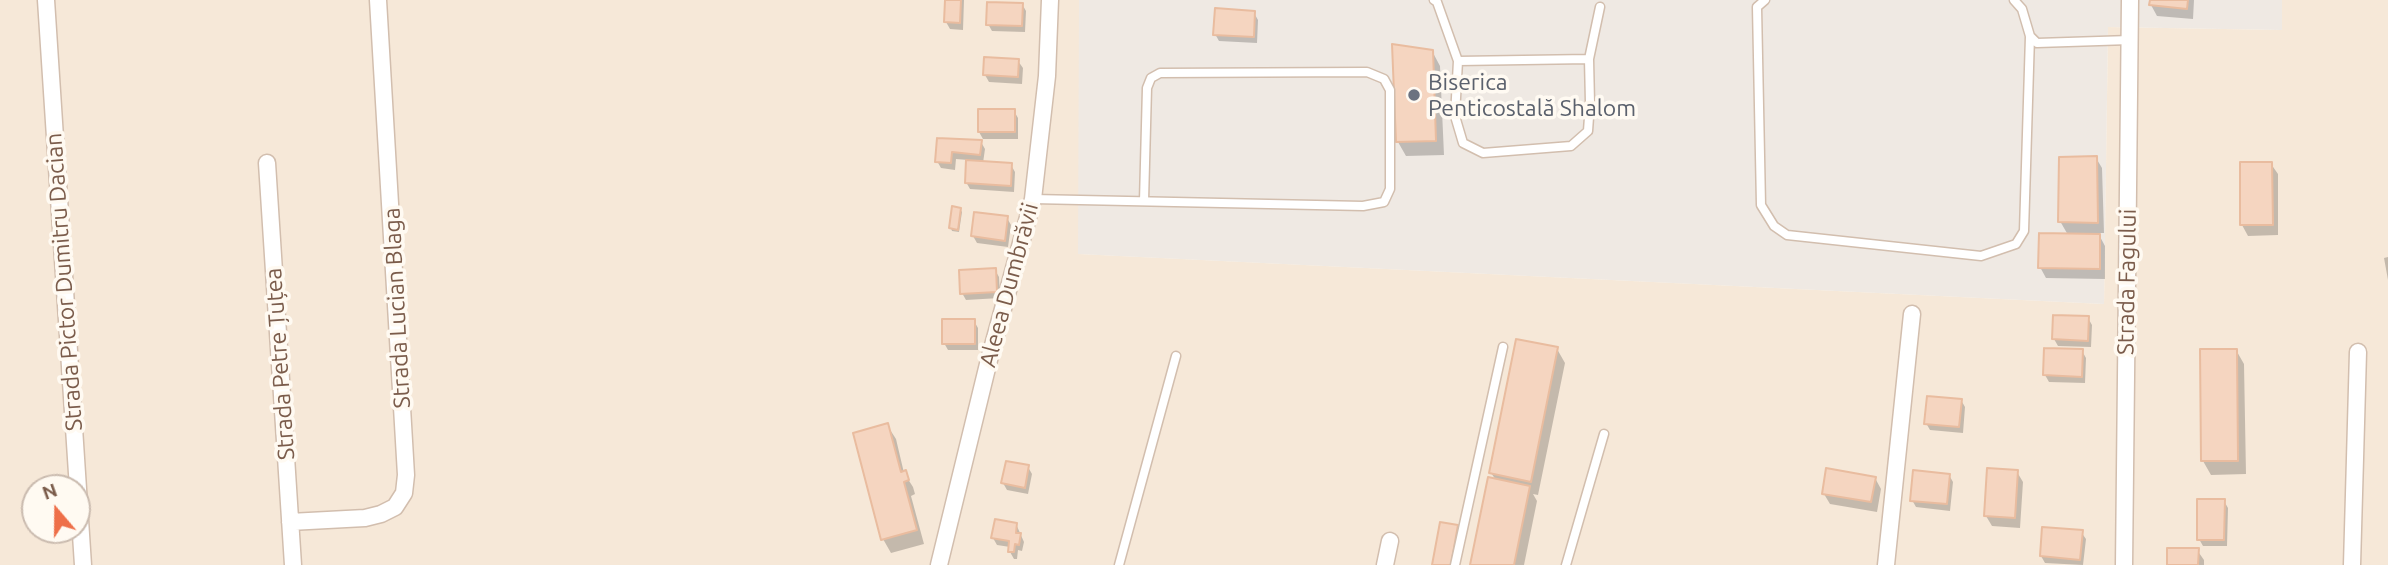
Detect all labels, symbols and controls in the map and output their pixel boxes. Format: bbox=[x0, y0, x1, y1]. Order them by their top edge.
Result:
place label: Biserica Penticostală Shalom bbox=[1428, 68, 1636, 122]
marker: Biserica Penticostală Shalom bbox=[1406, 87, 1422, 103]
street label: Strada Pictor Dumitru Dacian bbox=[40, 132, 88, 432]
street label: Aleea Dumbrăvii bbox=[974, 200, 1044, 370]
street label: Strada Lucian Blaga bbox=[378, 207, 416, 409]
street label: Strada Fagului bbox=[2112, 209, 2142, 355]
street label: Strada Petre Țuțea bbox=[260, 267, 300, 461]
north arrow bbox=[21, 474, 91, 544]
text: N bbox=[39, 478, 60, 504]

